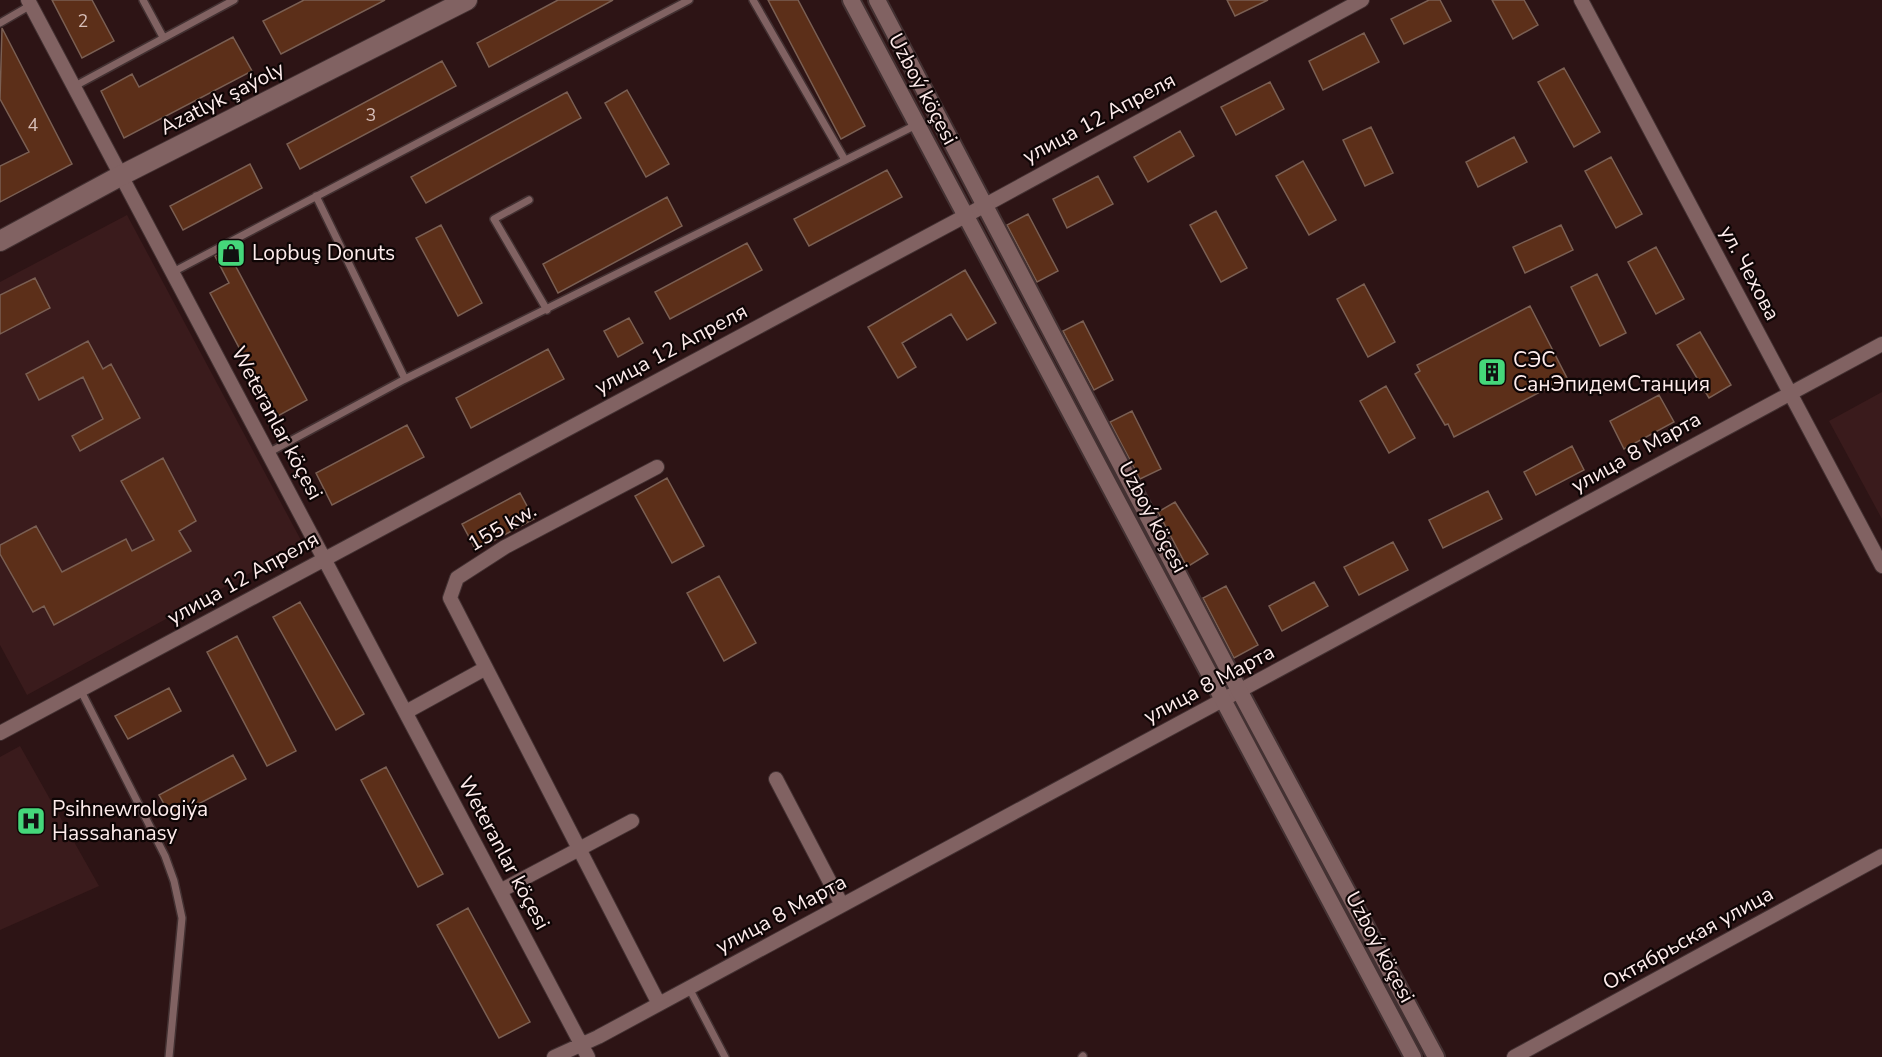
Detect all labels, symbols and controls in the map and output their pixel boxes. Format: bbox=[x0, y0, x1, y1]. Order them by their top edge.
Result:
house number: 2 bbox=[78, 9, 88, 33]
street label: Uzboý köçesi bbox=[882, 28, 964, 150]
street label: Azatlyk şaýoly bbox=[155, 54, 289, 141]
street label: улица 12 Апреля bbox=[1018, 66, 1180, 170]
house number: 3 bbox=[366, 103, 376, 127]
house number: 4 bbox=[28, 113, 39, 137]
street label: ул. Чехова bbox=[1713, 221, 1787, 325]
shop icon: Lopbuş Donuts bbox=[215, 237, 247, 269]
place label: Lopbuş Donuts bbox=[252, 239, 395, 267]
street label: улица 12 Апреля bbox=[590, 297, 752, 401]
street label: Weteranlar köçesi bbox=[225, 341, 329, 505]
place label: СЭС СанЭпидемСтанция bbox=[1513, 346, 1710, 398]
building icon: СЭС СанЭпидемСтанция bbox=[1476, 356, 1508, 388]
street label: улица 8 Марта bbox=[1566, 405, 1706, 499]
street label: Uzboý köçesi bbox=[1112, 456, 1194, 578]
street label: 155 kw. bbox=[463, 496, 541, 558]
street label: улица 12 Апреля bbox=[162, 525, 324, 631]
street label: улица 8 Марта bbox=[1139, 638, 1279, 730]
street label: Weteranlar köçesi bbox=[452, 771, 556, 935]
place label: Psihnewrologiýa Hassahanasy bbox=[52, 795, 208, 847]
hospital icon: Psihnewrologiýa Hassahanasy bbox=[15, 805, 47, 837]
street label: улица 8 Марта bbox=[711, 868, 851, 960]
street label: Октябрьская улица bbox=[1598, 879, 1778, 997]
street label: Uzboý köçesi bbox=[1339, 886, 1421, 1008]

